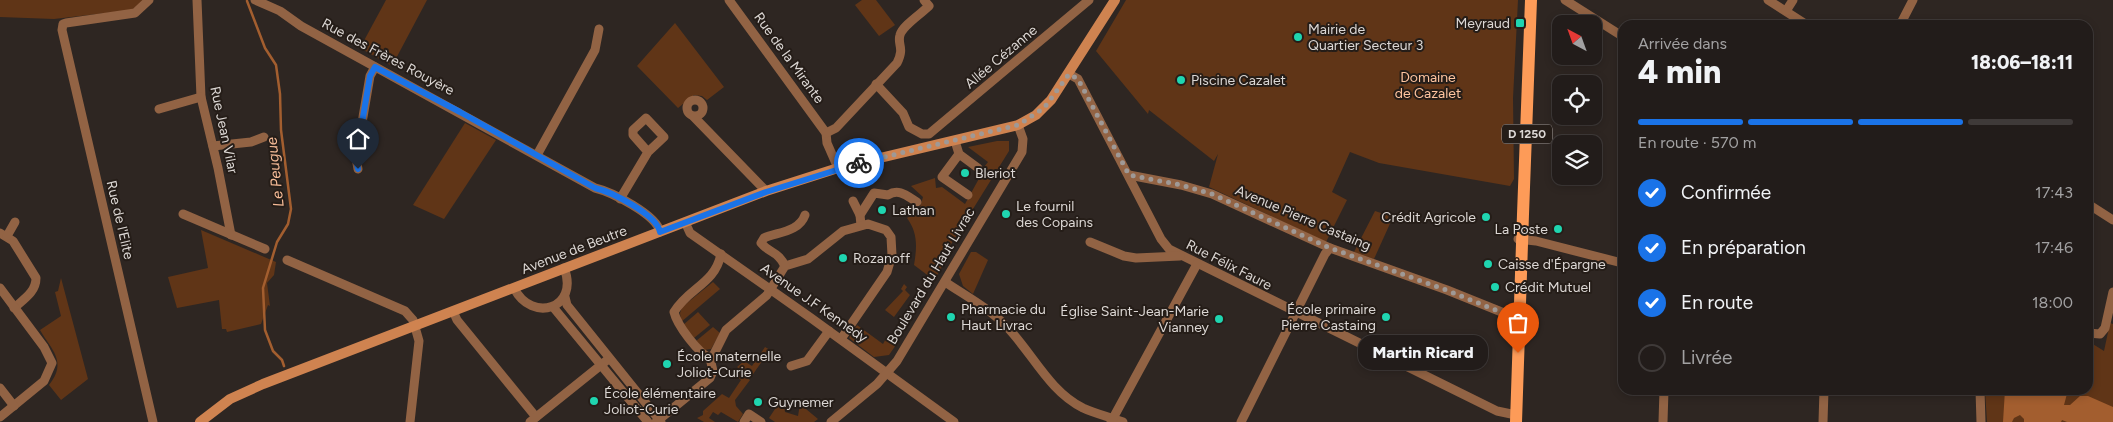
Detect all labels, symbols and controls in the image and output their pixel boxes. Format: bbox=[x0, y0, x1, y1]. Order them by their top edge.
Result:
street label: Rue de la Mirante bbox=[750, 9, 828, 107]
street label: Rue des Frères Rouyère bbox=[319, 15, 457, 99]
place label: Meyraud bbox=[1455, 15, 1510, 32]
north arrow bbox=[1552, 15, 1602, 65]
map controls bbox=[1552, 15, 1602, 185]
marker: Meyraud bbox=[1514, 17, 1526, 29]
place label: Mairie de Quartier Secteur 3 bbox=[1308, 21, 1423, 54]
street label: Allée Cézanne bbox=[961, 22, 1041, 92]
marker: Mairie de Quartier Secteur 3 bbox=[1292, 31, 1304, 43]
text: Arrivée dans bbox=[1638, 34, 1727, 53]
text: 18:06–18:11 bbox=[1971, 51, 2073, 74]
text: 4 min bbox=[1638, 53, 1721, 91]
park label: Domaine de Cazalet bbox=[1395, 69, 1461, 102]
place label: Piscine Cazalet bbox=[1191, 72, 1286, 89]
marker: Piscine Cazalet bbox=[1175, 74, 1187, 86]
button: locate bbox=[1552, 75, 1602, 125]
street label: Rue Jean Vilar bbox=[206, 85, 242, 175]
pin bbox=[337, 118, 379, 169]
icon: home bbox=[344, 125, 372, 153]
road number: D 1250 bbox=[1502, 125, 1552, 144]
text: En route · 570 m bbox=[1638, 133, 1756, 152]
button: layers bbox=[1552, 135, 1602, 185]
water label: Le Peugue bbox=[262, 136, 288, 208]
courier bbox=[834, 138, 884, 188]
icon: bike bbox=[845, 149, 873, 177]
place label: Bleriot bbox=[975, 165, 1016, 182]
marker: Bleriot bbox=[959, 167, 971, 179]
street label: Rue de l'Elite bbox=[103, 179, 137, 261]
icon: check bbox=[1638, 179, 1666, 207]
text: Confirmée bbox=[1681, 181, 1771, 204]
street label: Avenue Pierre Castaing bbox=[1233, 182, 1373, 254]
text: 17:43 bbox=[2035, 183, 2073, 202]
place label: Le fournil des Copains bbox=[1016, 198, 1093, 231]
place label: Lathan bbox=[892, 202, 935, 219]
marker: Lathan bbox=[876, 204, 888, 216]
street label: Boulevard du Haut Livrac bbox=[883, 204, 979, 348]
marker: Le fournil des Copains bbox=[1000, 208, 1012, 220]
place label: Crédit Agricole bbox=[1381, 209, 1476, 226]
marker: Crédit Agricole bbox=[1480, 211, 1492, 223]
place label: La Poste bbox=[1495, 221, 1548, 238]
street label: Avenue de Beutre bbox=[519, 222, 630, 278]
marker: La Poste bbox=[1552, 223, 1564, 235]
icon: check bbox=[1638, 234, 1666, 262]
street label: Rue Félix Faure bbox=[1183, 236, 1275, 294]
text: En préparation bbox=[1681, 236, 1806, 259]
text: 17:46 bbox=[2035, 238, 2073, 257]
place label: Rozanoff bbox=[853, 250, 911, 267]
marker: Rozanoff bbox=[837, 252, 849, 264]
place label: Caisse d'Épargne bbox=[1498, 256, 1606, 273]
marker: Caisse d'Épargne bbox=[1482, 258, 1494, 270]
street label: Avenue J.F Kennedy bbox=[757, 260, 871, 347]
place label: Crédit Mutuel bbox=[1505, 279, 1591, 296]
marker: Crédit Mutuel bbox=[1489, 281, 1501, 293]
icon: check bbox=[1638, 289, 1666, 317]
text: En route bbox=[1681, 291, 1753, 314]
text: 18:00 bbox=[2032, 293, 2073, 312]
place label: Pharmacie du Haut Livrac bbox=[961, 301, 1046, 334]
place label: École primaire Pierre Castaing bbox=[1281, 301, 1376, 334]
pin bbox=[1497, 302, 1539, 353]
place label: Église Saint-Jean-Marie Vianney bbox=[1060, 303, 1210, 336]
icon: bag bbox=[1504, 309, 1532, 337]
marker: Pharmacie du Haut Livrac bbox=[945, 311, 957, 323]
marker: École primaire Pierre Castaing bbox=[1380, 311, 1392, 323]
marker: Église Saint-Jean-Marie Vianney bbox=[1213, 313, 1225, 325]
callout: Martin Ricard bbox=[1358, 336, 1488, 370]
text: Martin Ricard bbox=[1372, 343, 1474, 362]
text: Livrée bbox=[1681, 346, 1732, 369]
place label: École maternelle Joliot-Curie bbox=[677, 348, 781, 381]
marker: École maternelle Joliot-Curie bbox=[661, 358, 673, 370]
place label: École élémentaire Joliot-Curie bbox=[604, 385, 716, 418]
place label: Guynemer bbox=[768, 394, 834, 411]
marker: École élémentaire Joliot-Curie bbox=[588, 395, 600, 407]
marker: Guynemer bbox=[752, 396, 764, 408]

